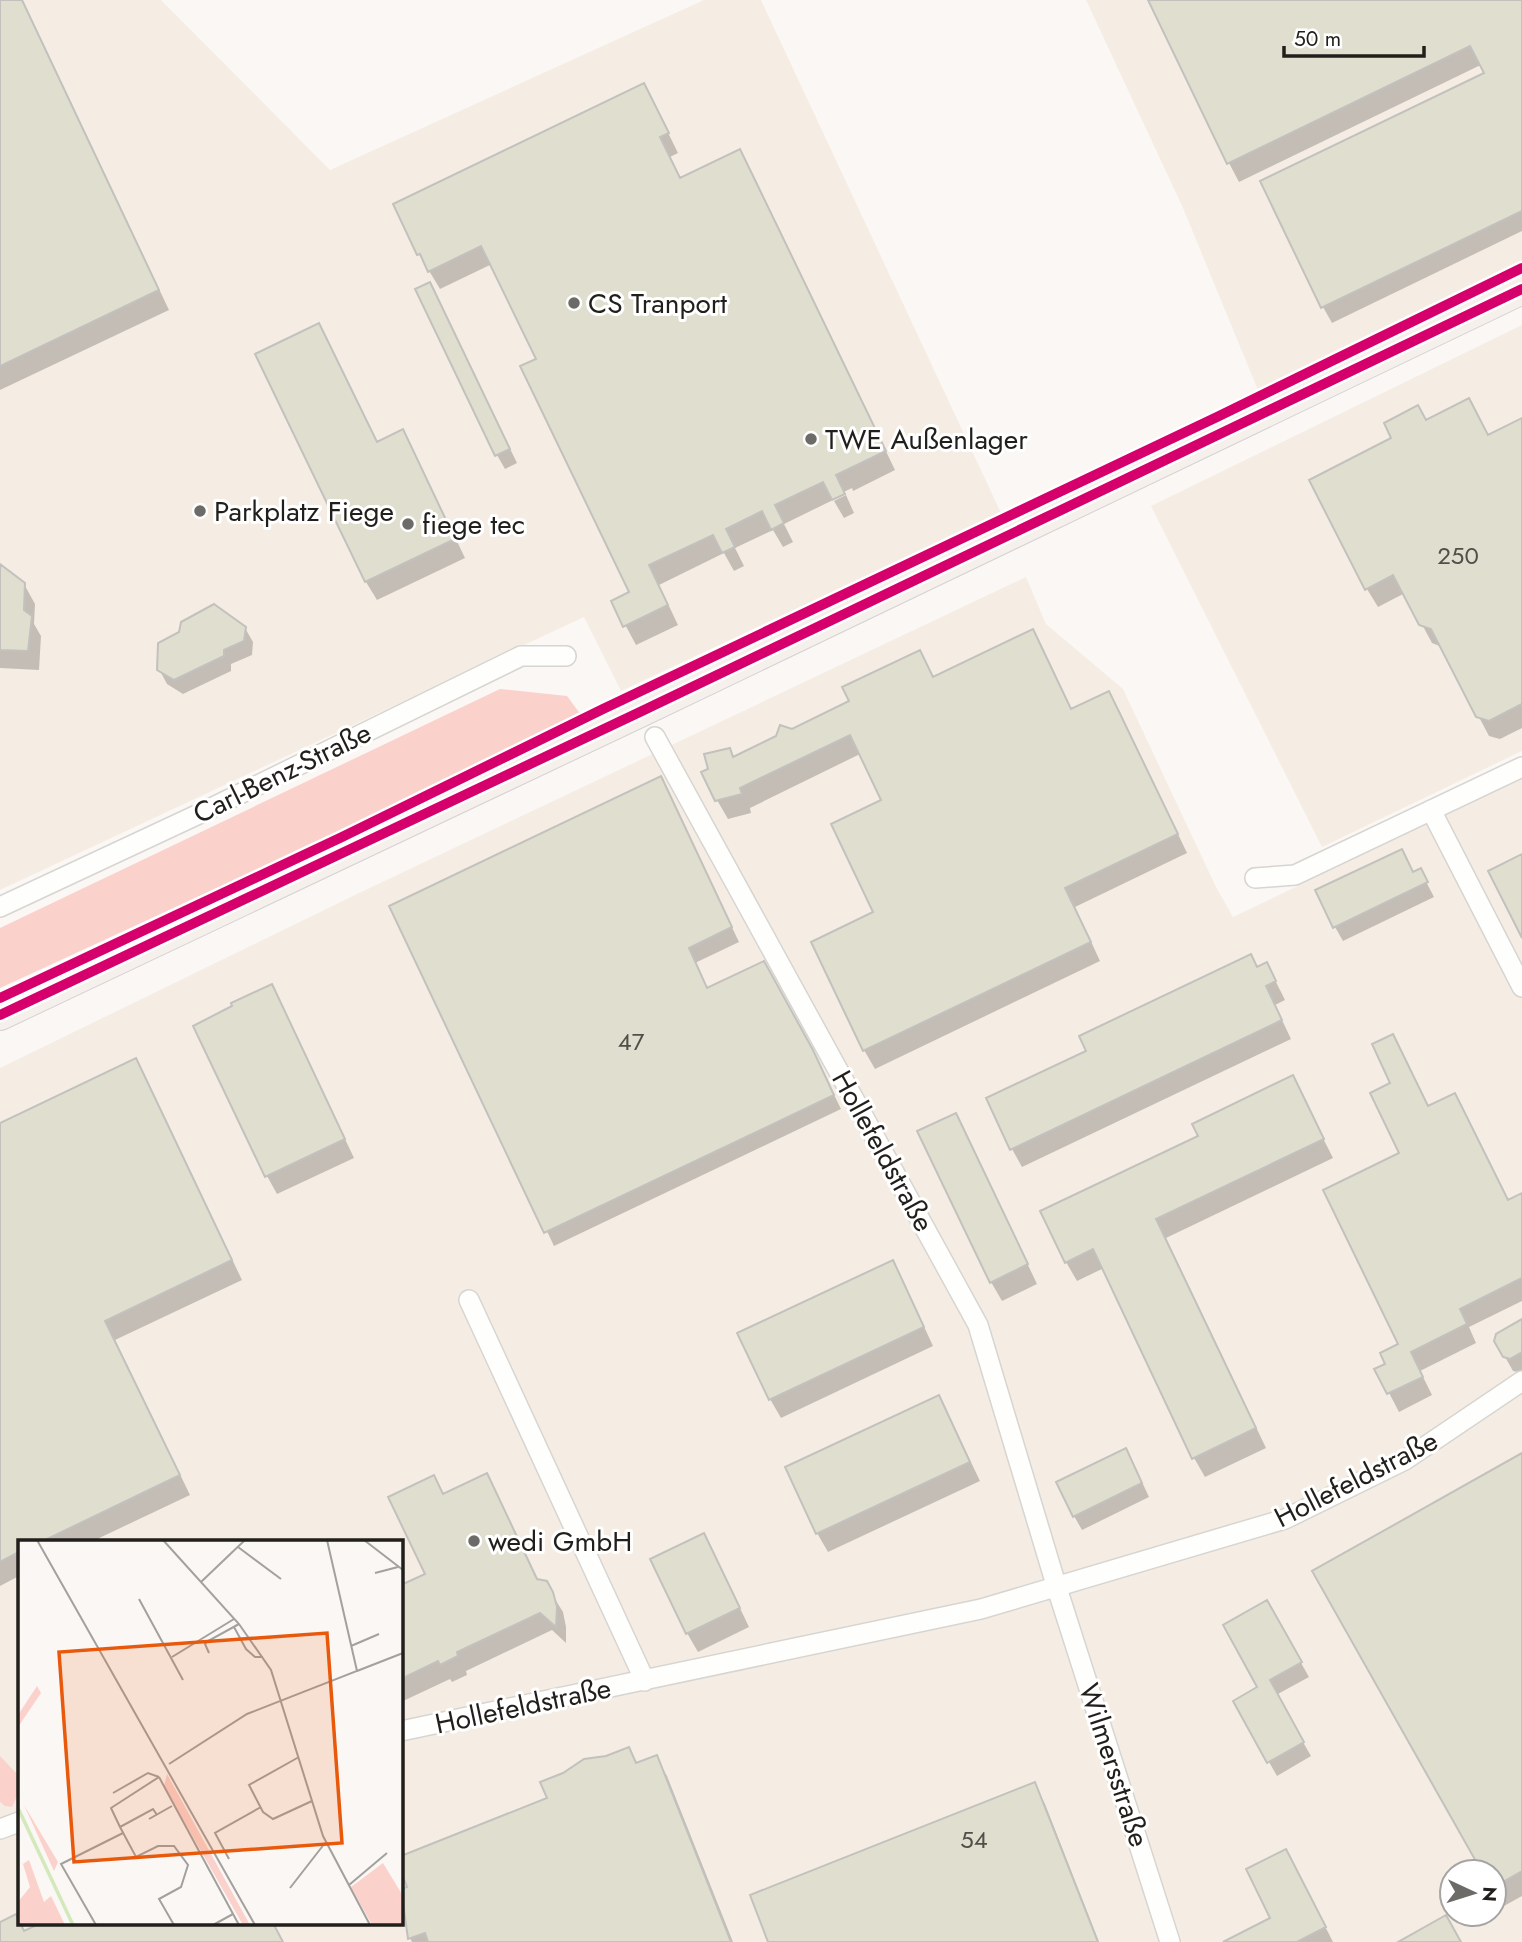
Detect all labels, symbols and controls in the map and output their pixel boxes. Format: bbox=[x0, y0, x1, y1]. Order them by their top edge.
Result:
scale bar bbox=[1284, 14, 1424, 58]
text: 50 m bbox=[1294, 24, 1341, 54]
place label: CS Tranport bbox=[588, 283, 727, 324]
marker: CS Tranport bbox=[566, 295, 582, 311]
place label: TWE Außenlager bbox=[825, 419, 1028, 460]
marker: TWE Außenlager bbox=[803, 431, 819, 447]
place label: Parkplatz Fiege bbox=[214, 491, 394, 532]
marker: Parkplatz Fiege bbox=[192, 503, 208, 519]
place label: fiege tec bbox=[422, 504, 525, 545]
marker: fiege tec bbox=[400, 516, 416, 532]
house number: 250 bbox=[1437, 538, 1479, 573]
street label: Carl-Benz-Straße bbox=[186, 712, 378, 834]
house number: 47 bbox=[618, 1024, 645, 1059]
street label: Hollefeldstraße bbox=[822, 1063, 944, 1239]
street label: Hollefeldstraße bbox=[1267, 1420, 1445, 1538]
place label: wedi GmbH bbox=[488, 1521, 632, 1562]
marker: wedi GmbH bbox=[466, 1533, 482, 1549]
inset map bbox=[18, 1540, 402, 1924]
street label: Hollefeldstraße bbox=[431, 1667, 615, 1745]
street label: Wilmersstraße bbox=[1068, 1678, 1160, 1852]
house number: 54 bbox=[960, 1822, 988, 1857]
north arrow bbox=[1438, 1858, 1508, 1928]
text: N bbox=[1475, 1886, 1503, 1903]

